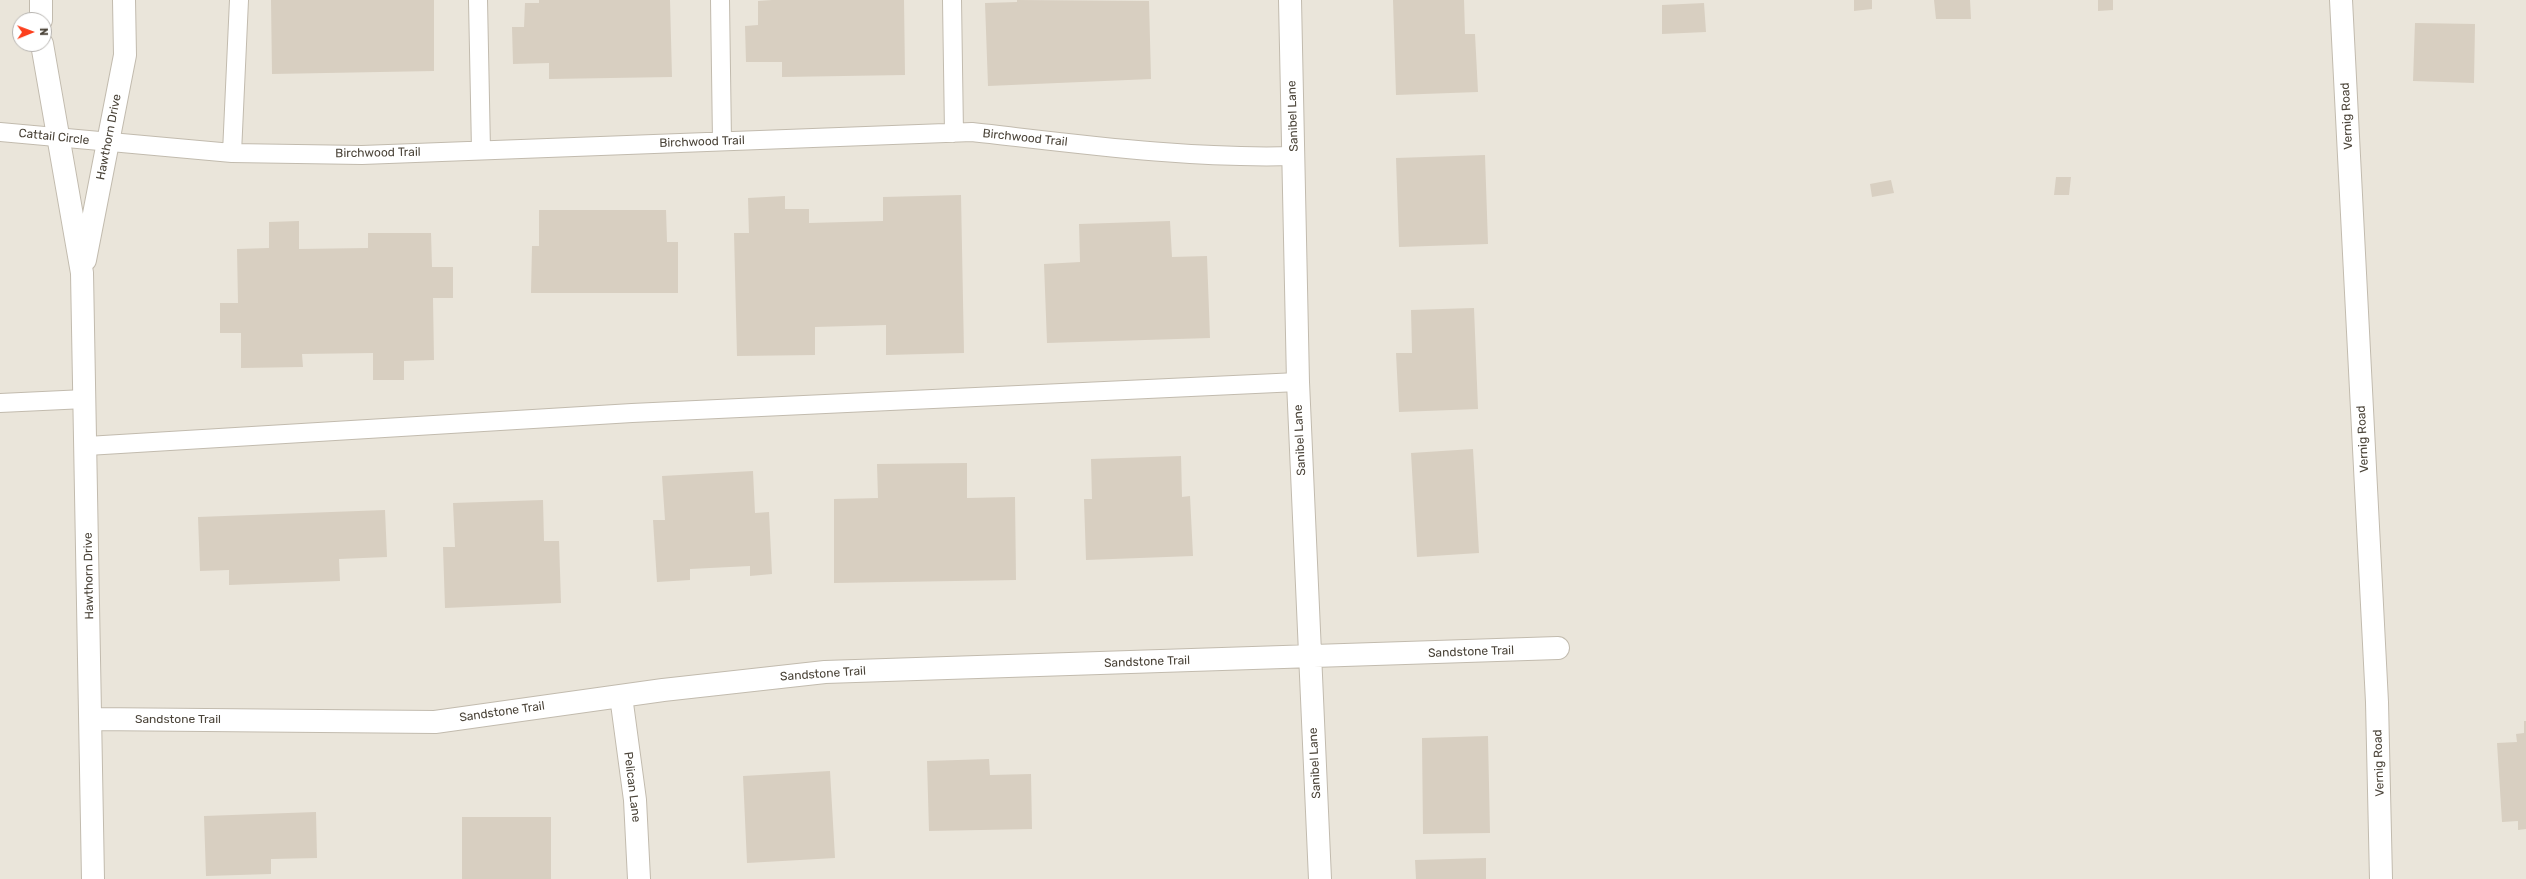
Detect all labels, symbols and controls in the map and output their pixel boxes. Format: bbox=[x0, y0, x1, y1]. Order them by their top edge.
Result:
north arrow bbox=[12, 12, 52, 52]
text: N bbox=[37, 28, 50, 36]
street label: Sanibel Lane bbox=[1285, 80, 1301, 152]
street label: Vernig Road bbox=[2338, 82, 2356, 150]
street label: Hawthorn Drive bbox=[94, 93, 124, 181]
street label: Cattail Circle bbox=[18, 126, 90, 148]
street label: Birchwood Trail bbox=[982, 126, 1068, 150]
street label: Birchwood Trail bbox=[659, 133, 745, 151]
street label: Birchwood Trail bbox=[335, 145, 421, 161]
street label: Sanibel Lane bbox=[1291, 404, 1309, 476]
street label: Vernig Road bbox=[2354, 405, 2372, 473]
street label: Hawthorn Drive bbox=[81, 532, 97, 620]
street label: Sandstone Trail bbox=[1428, 643, 1514, 661]
street label: Sandstone Trail bbox=[1104, 653, 1190, 671]
street label: Sandstone Trail bbox=[780, 664, 866, 684]
street label: Sandstone Trail bbox=[458, 699, 546, 725]
street label: Sandstone Trail bbox=[135, 713, 221, 727]
street label: Sanibel Lane bbox=[1306, 727, 1324, 799]
street label: Vernig Road bbox=[2371, 729, 2387, 797]
street label: Pelican Lane bbox=[621, 751, 643, 823]

